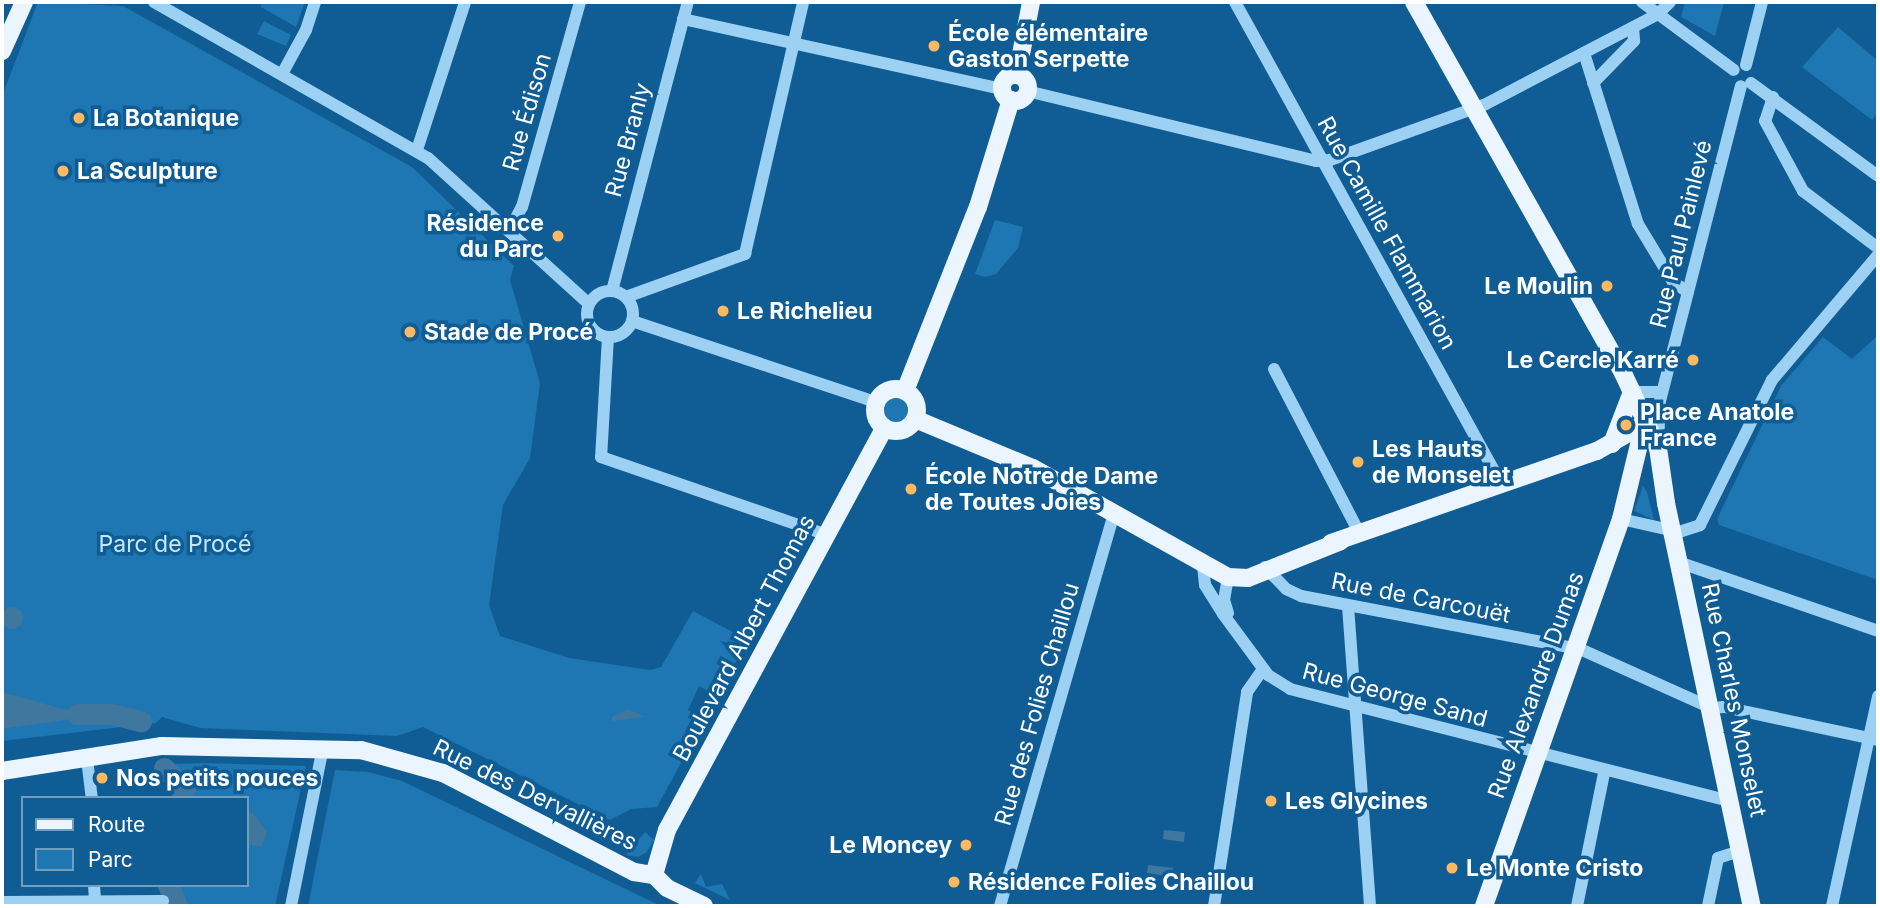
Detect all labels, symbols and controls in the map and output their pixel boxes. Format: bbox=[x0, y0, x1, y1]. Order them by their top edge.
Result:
place label: École élémentaire Gaston Serpette bbox=[948, 19, 1148, 73]
marker: École élémentaire Gaston Serpette bbox=[926, 38, 942, 54]
street label: Rue Édison bbox=[497, 50, 557, 174]
street label: Rue Branly bbox=[600, 80, 656, 200]
place label: La Botanique bbox=[93, 104, 239, 132]
marker: La Botanique bbox=[71, 110, 87, 126]
street label: Rue Camille Flammarion bbox=[1311, 112, 1463, 354]
street label: Rue Paul Painlevé bbox=[1644, 137, 1718, 331]
place label: La Sculpture bbox=[77, 157, 218, 185]
marker: La Sculpture bbox=[55, 163, 71, 179]
place label: Résidence du Parc bbox=[427, 209, 544, 263]
marker: Résidence du Parc bbox=[550, 228, 566, 244]
place label: Le Moulin bbox=[1484, 272, 1593, 300]
marker: Le Moulin bbox=[1599, 278, 1615, 294]
place label: Le Richelieu bbox=[737, 297, 873, 325]
marker: Le Richelieu bbox=[715, 303, 731, 319]
place label: Stade de Procé bbox=[424, 318, 593, 346]
marker: Stade de Procé bbox=[402, 324, 418, 340]
place label: Le Cercle Karré bbox=[1506, 346, 1679, 374]
marker: Le Cercle Karré bbox=[1685, 352, 1701, 368]
place label: Place Anatole France bbox=[1640, 398, 1794, 452]
marker: Place Anatole France bbox=[1618, 417, 1634, 433]
place label: Les Hauts de Monselet bbox=[1372, 435, 1510, 489]
marker: Les Hauts de Monselet bbox=[1350, 454, 1366, 470]
place label: École Notre de Dame de Toutes Joies bbox=[925, 462, 1158, 516]
marker: École Notre de Dame de Toutes Joies bbox=[903, 481, 919, 497]
street label: Boulevard Albert Thomas bbox=[667, 510, 821, 766]
park label: Parc de Procé bbox=[99, 530, 251, 558]
street label: Rue de Carcouët bbox=[1329, 567, 1513, 629]
street label: Rue Alexandre Dumas bbox=[1482, 568, 1590, 802]
street label: Rue des Folies Chaillou bbox=[989, 579, 1085, 829]
street label: Rue Charles Monselet bbox=[1696, 581, 1772, 819]
street label: Rue George Sand bbox=[1300, 657, 1490, 733]
street label: Rue des Dervallières bbox=[429, 734, 641, 856]
place label: Nos petits pouces bbox=[116, 764, 318, 792]
marker: Nos petits pouces bbox=[94, 770, 110, 786]
place label: Les Glycines bbox=[1285, 787, 1428, 815]
marker: Les Glycines bbox=[1263, 793, 1279, 809]
legend bbox=[21, 796, 248, 887]
text: Route bbox=[88, 812, 145, 837]
place label: Le Moncey bbox=[829, 831, 952, 859]
marker: Le Moncey bbox=[958, 837, 974, 853]
text: Parc bbox=[88, 847, 133, 872]
place label: Le Monte Cristo bbox=[1466, 854, 1643, 882]
marker: Le Monte Cristo bbox=[1444, 860, 1460, 876]
place label: Résidence Folies Chaillou bbox=[968, 868, 1254, 896]
marker: Résidence Folies Chaillou bbox=[946, 874, 962, 890]

